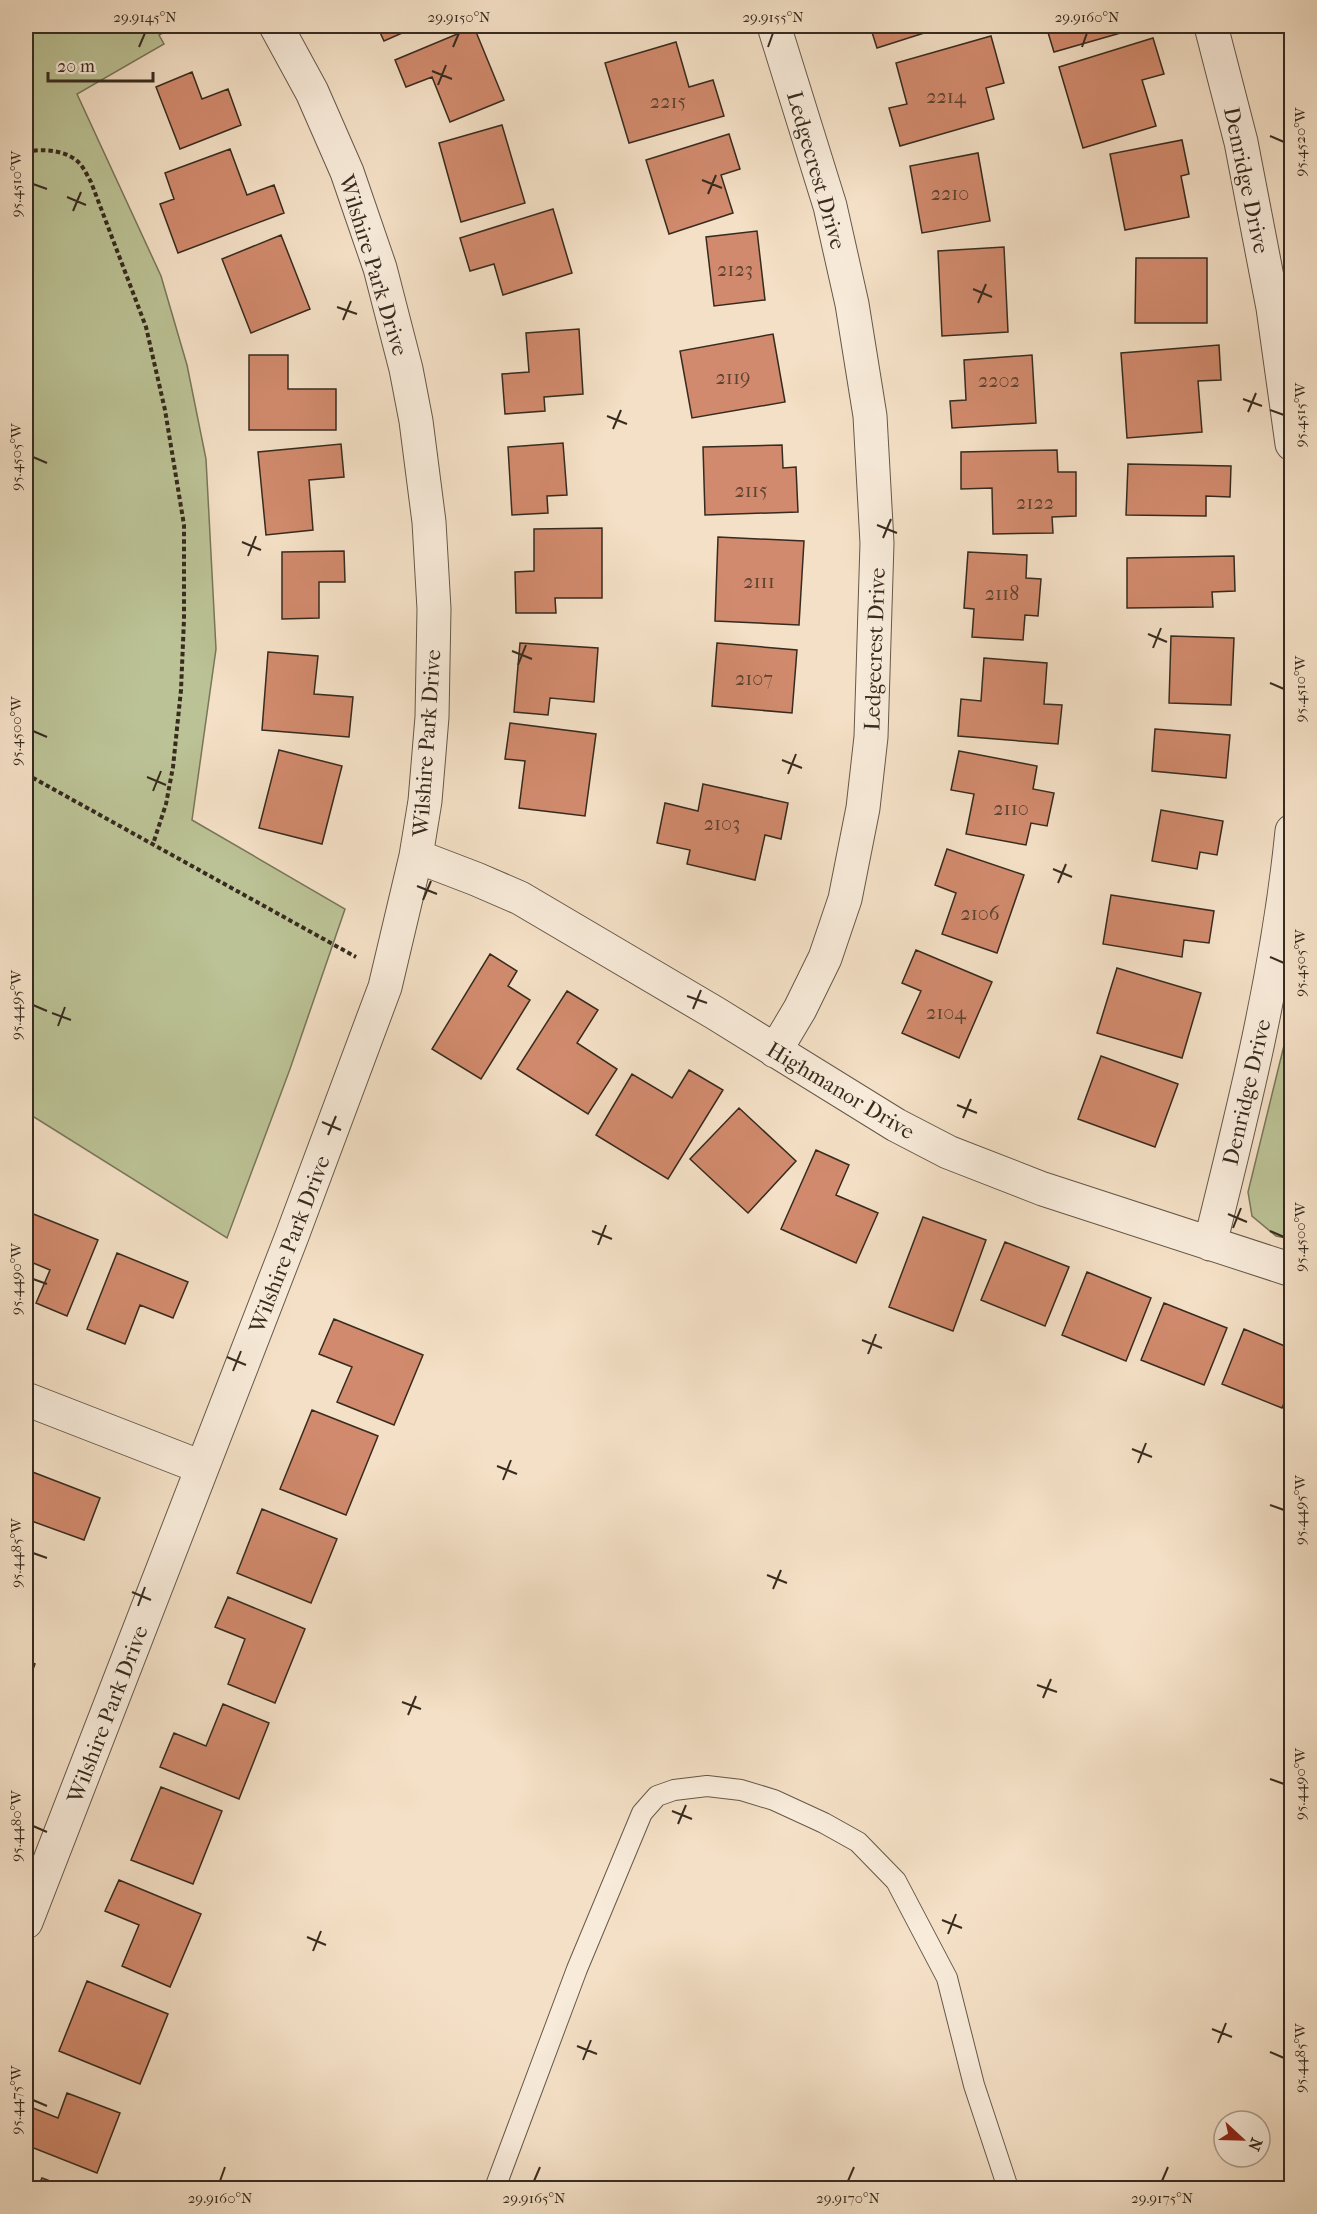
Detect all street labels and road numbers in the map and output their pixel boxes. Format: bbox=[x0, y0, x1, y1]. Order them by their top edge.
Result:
street label: Ledgecrest Drive bbox=[781, 88, 851, 252]
street label: Denridge Drive bbox=[1218, 105, 1274, 256]
street label: Wilshire Park Drive bbox=[333, 171, 413, 359]
street label: Ledgecrest Drive bbox=[859, 567, 891, 731]
street label: Wilshire Park Drive bbox=[407, 648, 447, 839]
street label: Denridge Drive bbox=[1218, 1016, 1276, 1168]
street label: Highmanor Drive bbox=[762, 1036, 919, 1145]
street label: Wilshire Park Drive bbox=[244, 1152, 336, 1338]
street label: Wilshire Park Drive bbox=[62, 1622, 154, 1808]

